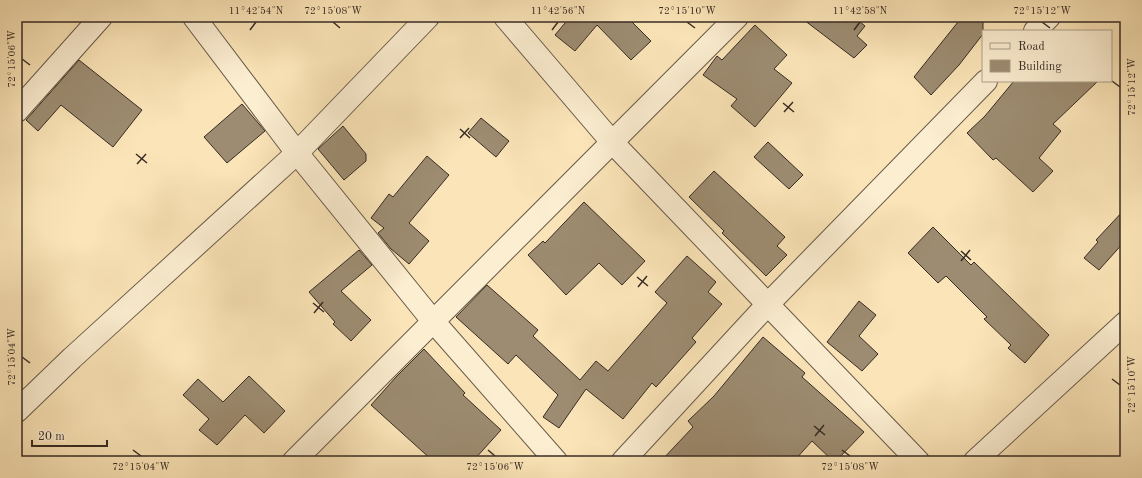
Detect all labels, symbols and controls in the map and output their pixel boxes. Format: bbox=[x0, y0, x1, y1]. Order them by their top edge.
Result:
text: 11°42'54"N bbox=[229, 6, 284, 16]
text: 72°15'08"W bbox=[304, 6, 362, 16]
text: 11°42'56"N bbox=[531, 6, 586, 16]
text: 72°15'10"W bbox=[658, 6, 716, 16]
text: 11°42'58"N bbox=[833, 6, 888, 16]
text: 72°15'12"W bbox=[1013, 6, 1071, 16]
text: 72°15'06"W bbox=[7, 30, 17, 88]
legend bbox=[982, 30, 1112, 82]
text: Road bbox=[1018, 41, 1045, 53]
text: 72°15'12"W bbox=[1127, 58, 1137, 116]
text: Building bbox=[1018, 61, 1062, 73]
text: 72°15'04"W bbox=[7, 328, 17, 386]
text: 72°15'10"W bbox=[1127, 356, 1137, 414]
scale bar bbox=[32, 422, 107, 448]
text: 20 m bbox=[38, 431, 65, 443]
text: 72°15'04"W bbox=[112, 462, 170, 472]
text: 72°15'06"W bbox=[466, 462, 524, 472]
text: 72°15'08"W bbox=[821, 462, 879, 472]

